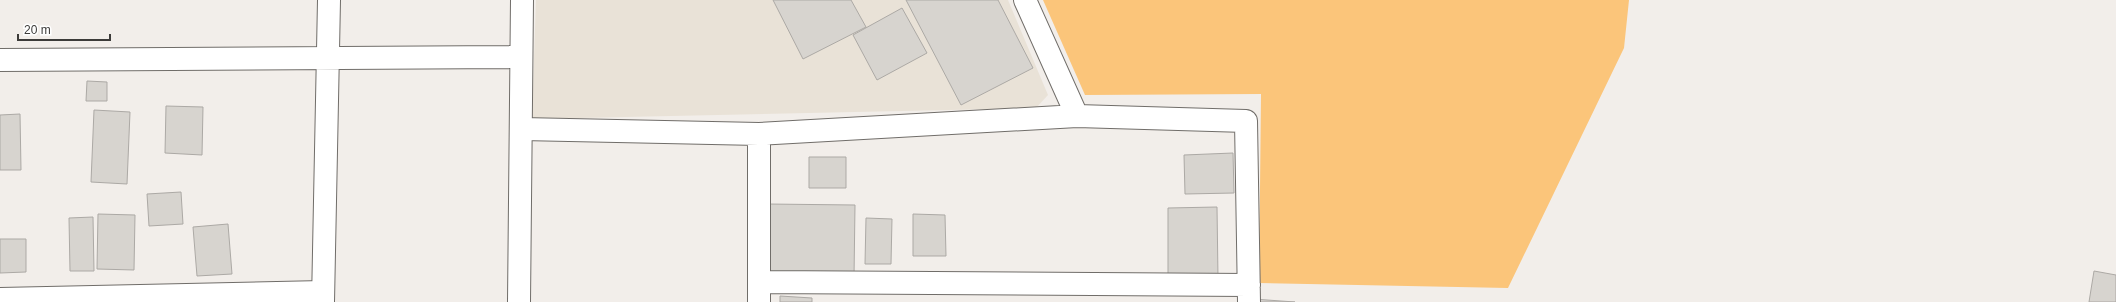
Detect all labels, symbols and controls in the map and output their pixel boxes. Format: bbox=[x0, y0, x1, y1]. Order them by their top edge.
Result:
scale bar bbox=[18, 16, 110, 42]
text: 20 m bbox=[24, 23, 51, 37]

